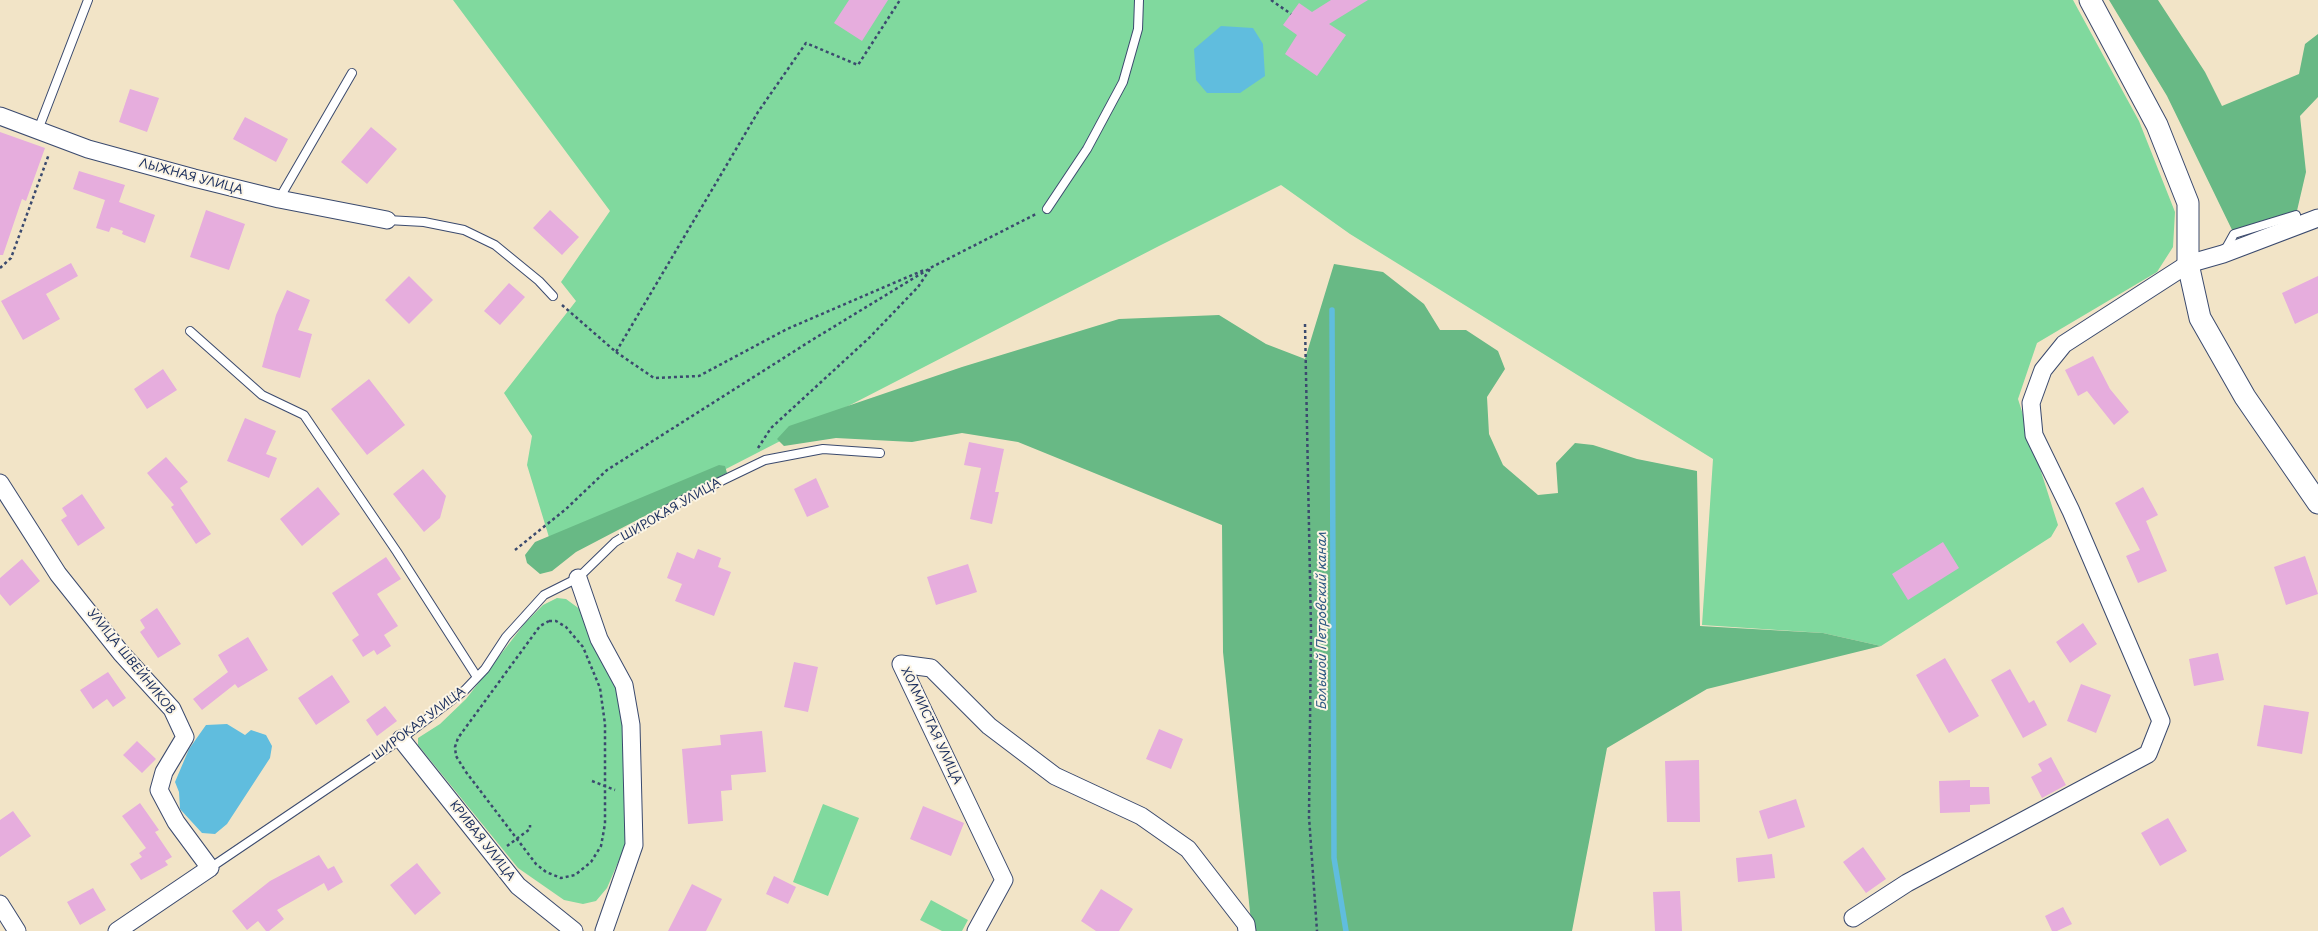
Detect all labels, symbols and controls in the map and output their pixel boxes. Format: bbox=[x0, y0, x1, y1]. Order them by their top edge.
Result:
street label: ЛЫЖНАЯ УЛИЦА bbox=[137, 156, 245, 198]
street label: ШИРОКАЯ УЛИЦА bbox=[618, 476, 724, 544]
water label: Большой Петровский канал bbox=[1314, 532, 1330, 710]
street label: УЛИЦА ШВЕЙНИКОВ bbox=[84, 606, 178, 718]
street label: ХОЛМИСТАЯ УЛИЦА bbox=[898, 665, 964, 787]
street label: ШИРОКАЯ УЛИЦА bbox=[370, 684, 468, 764]
street label: КРИВАЯ УЛИЦА bbox=[446, 798, 518, 884]

